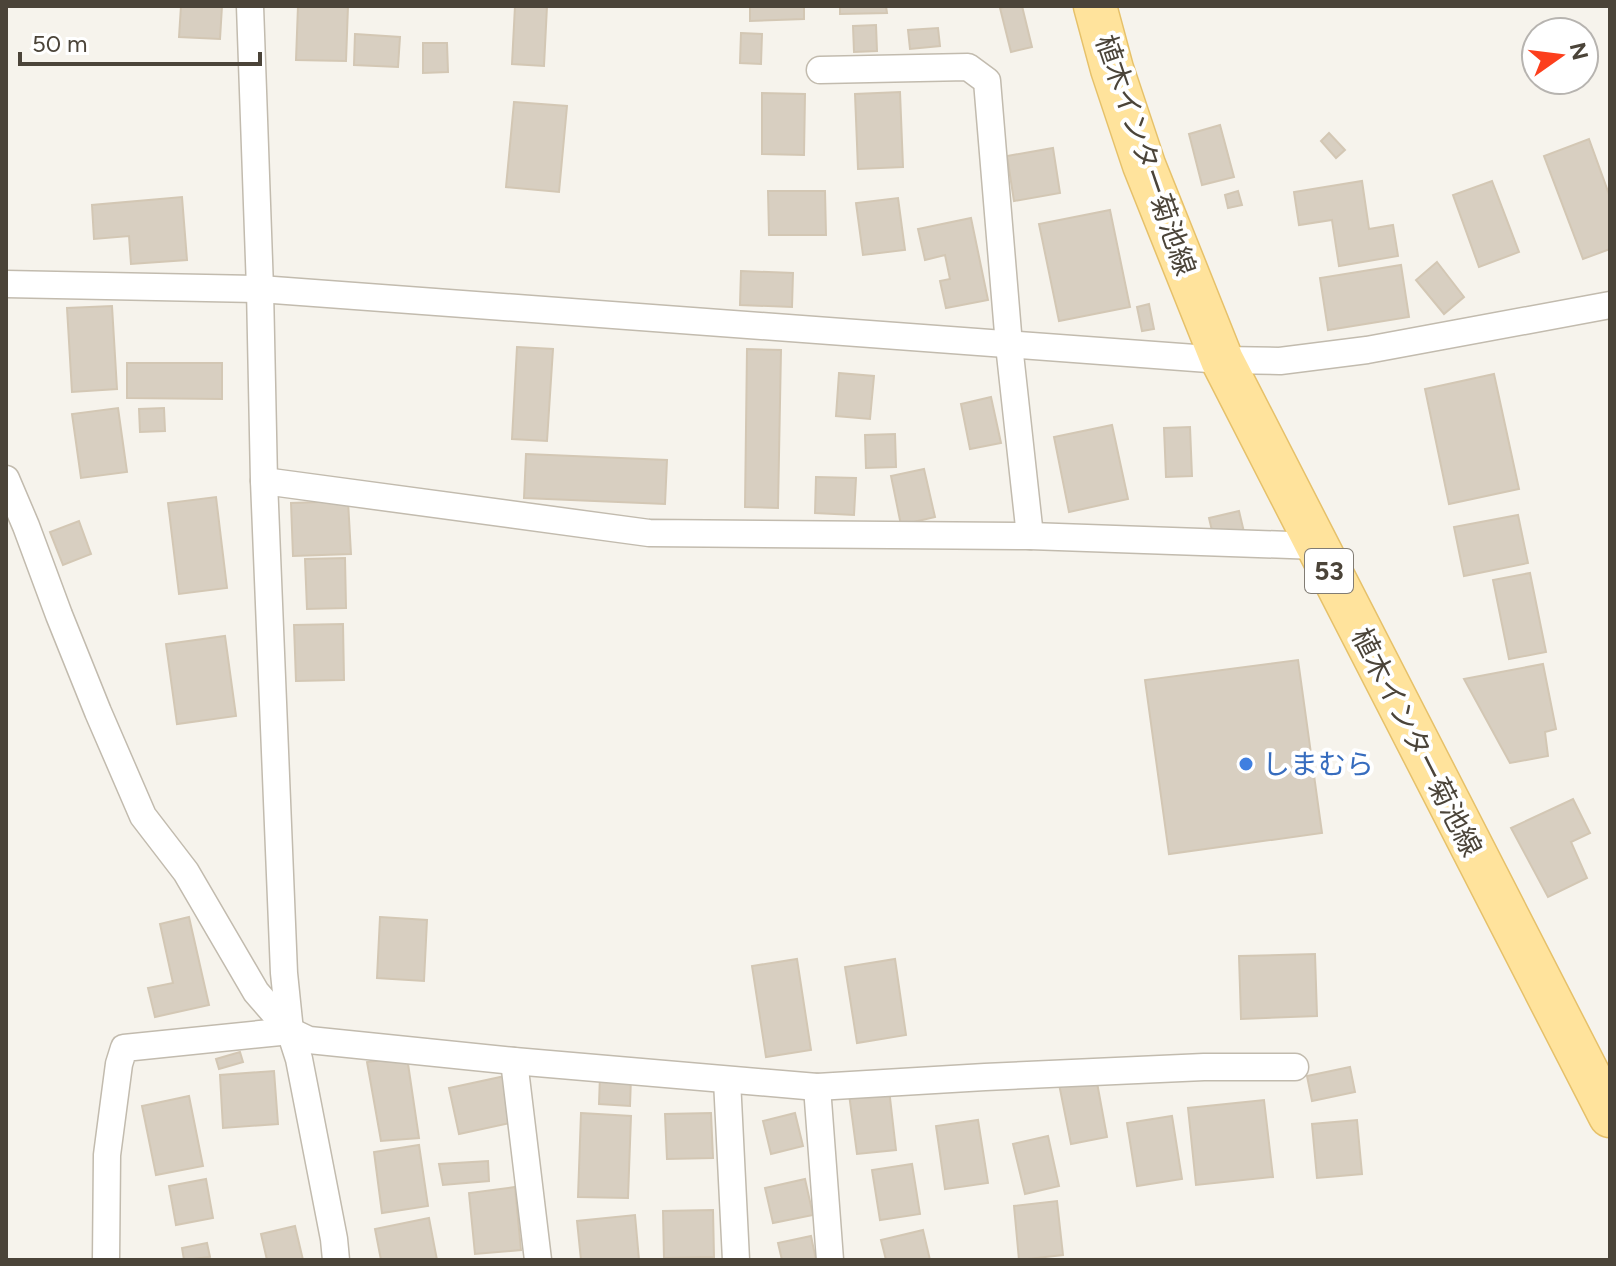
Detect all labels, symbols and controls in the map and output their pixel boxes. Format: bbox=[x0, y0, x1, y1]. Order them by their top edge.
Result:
scale bar bbox=[20, 16, 260, 66]
north arrow bbox=[1520, 16, 1600, 96]
text: 50 m bbox=[32, 29, 88, 58]
street label: 植木インター菊池線 bbox=[1089, 30, 1203, 280]
text: N bbox=[1564, 40, 1594, 63]
road number: 53 bbox=[1305, 549, 1353, 593]
street label: 植木インター菊池線 bbox=[1345, 622, 1489, 862]
place label: しまむら bbox=[1262, 747, 1374, 781]
marker: しまむら bbox=[1237, 755, 1255, 773]

